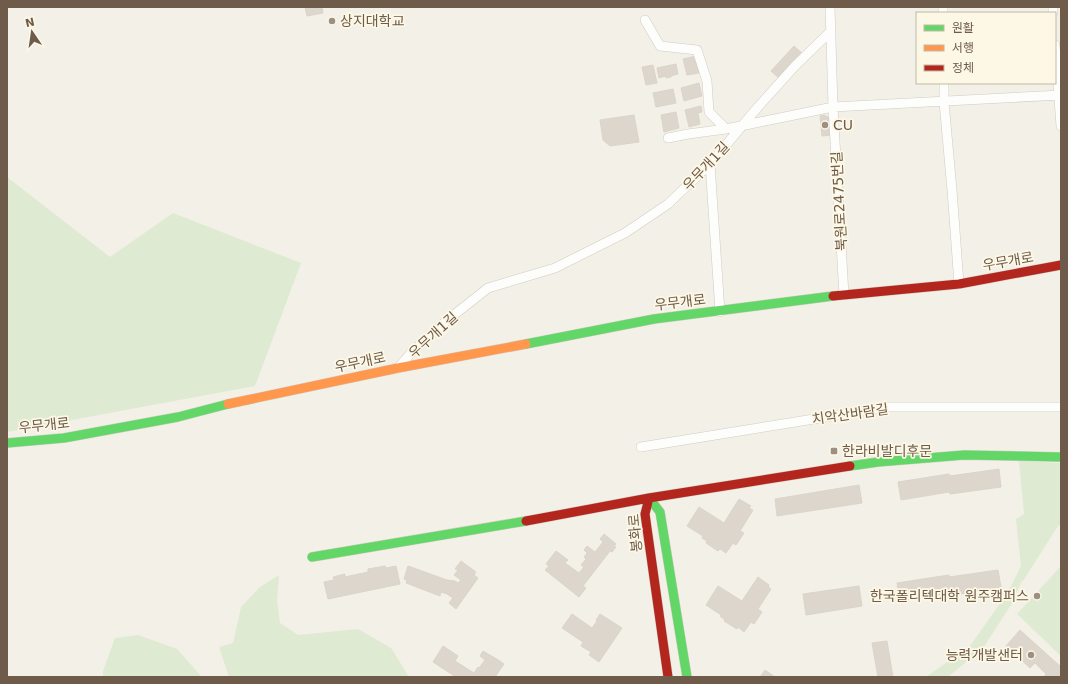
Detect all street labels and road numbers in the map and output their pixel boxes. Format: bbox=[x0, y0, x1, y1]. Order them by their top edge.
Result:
street label: 우무개1길 bbox=[680, 138, 732, 194]
street label: 북원로2475번길 bbox=[828, 151, 850, 251]
street label: 우무개로 bbox=[981, 249, 1035, 273]
street label: 우무개로 bbox=[653, 291, 707, 313]
street label: 우무개1길 bbox=[405, 309, 461, 361]
street label: 우무개로 bbox=[333, 349, 387, 375]
street label: 치악산바람길 bbox=[811, 401, 889, 427]
street label: 우무개로 bbox=[18, 414, 71, 436]
street label: 봉화로 bbox=[625, 513, 645, 553]

